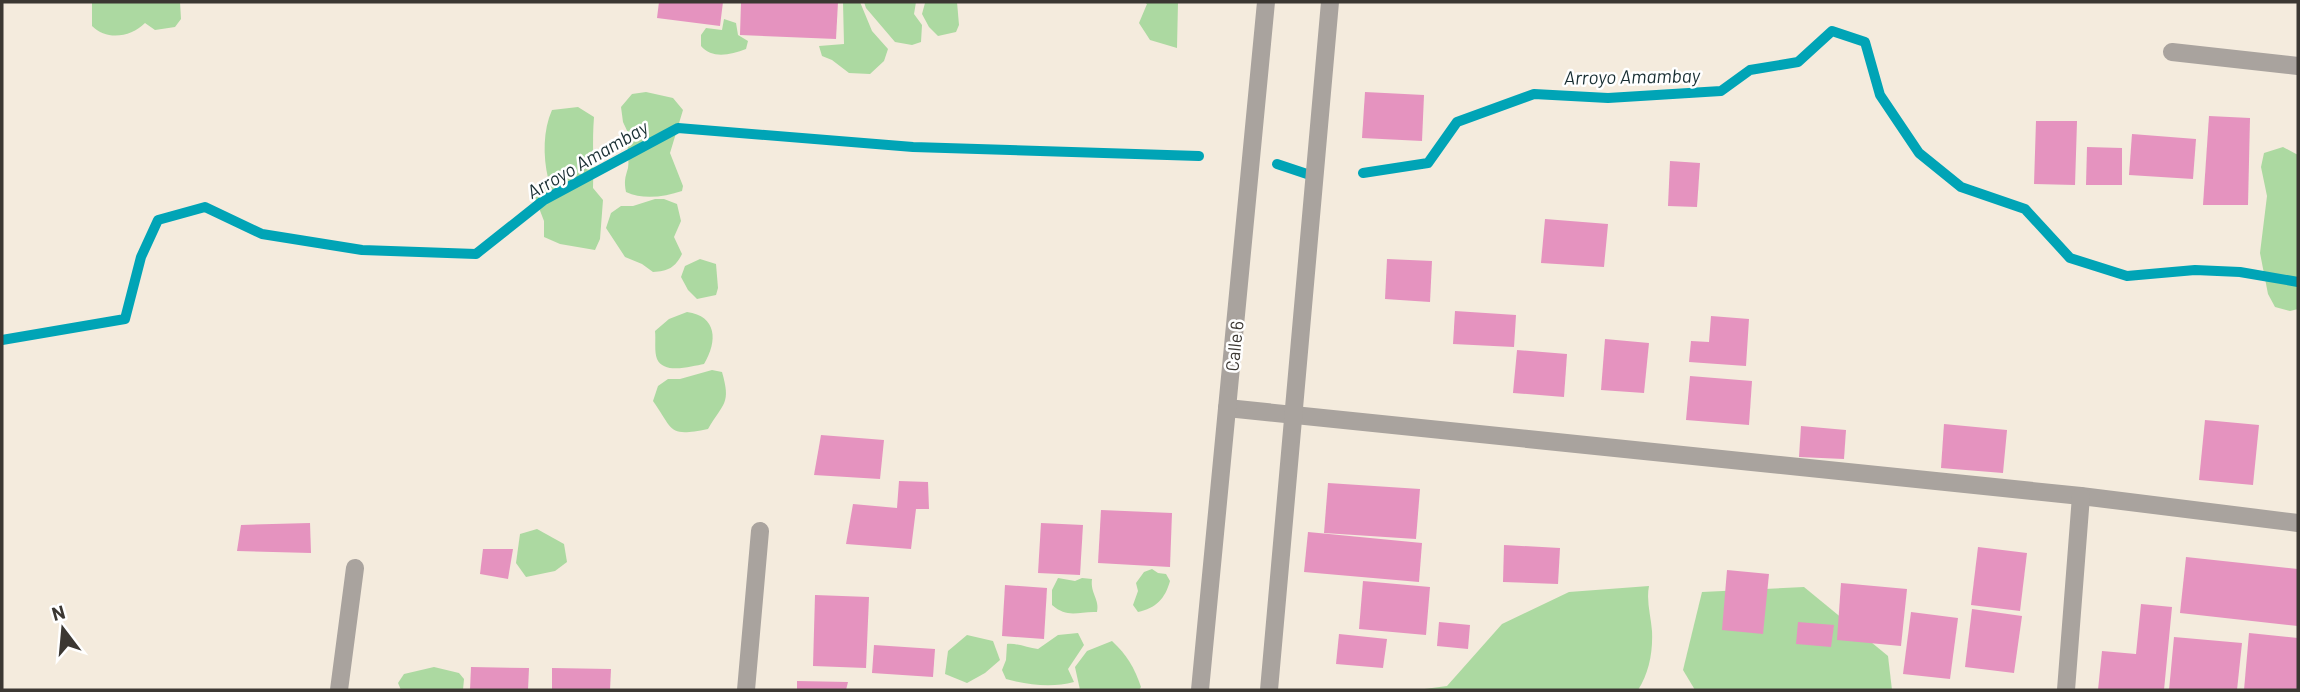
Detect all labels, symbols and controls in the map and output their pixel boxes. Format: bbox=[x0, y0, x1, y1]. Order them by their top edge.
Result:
water label: Arroyo Amambay bbox=[1564, 63, 1701, 89]
water label: Arroyo Amambay bbox=[522, 115, 652, 203]
street label: Calle 6 bbox=[1220, 320, 1248, 372]
north arrow bbox=[28, 594, 98, 664]
text: N bbox=[49, 599, 67, 625]

